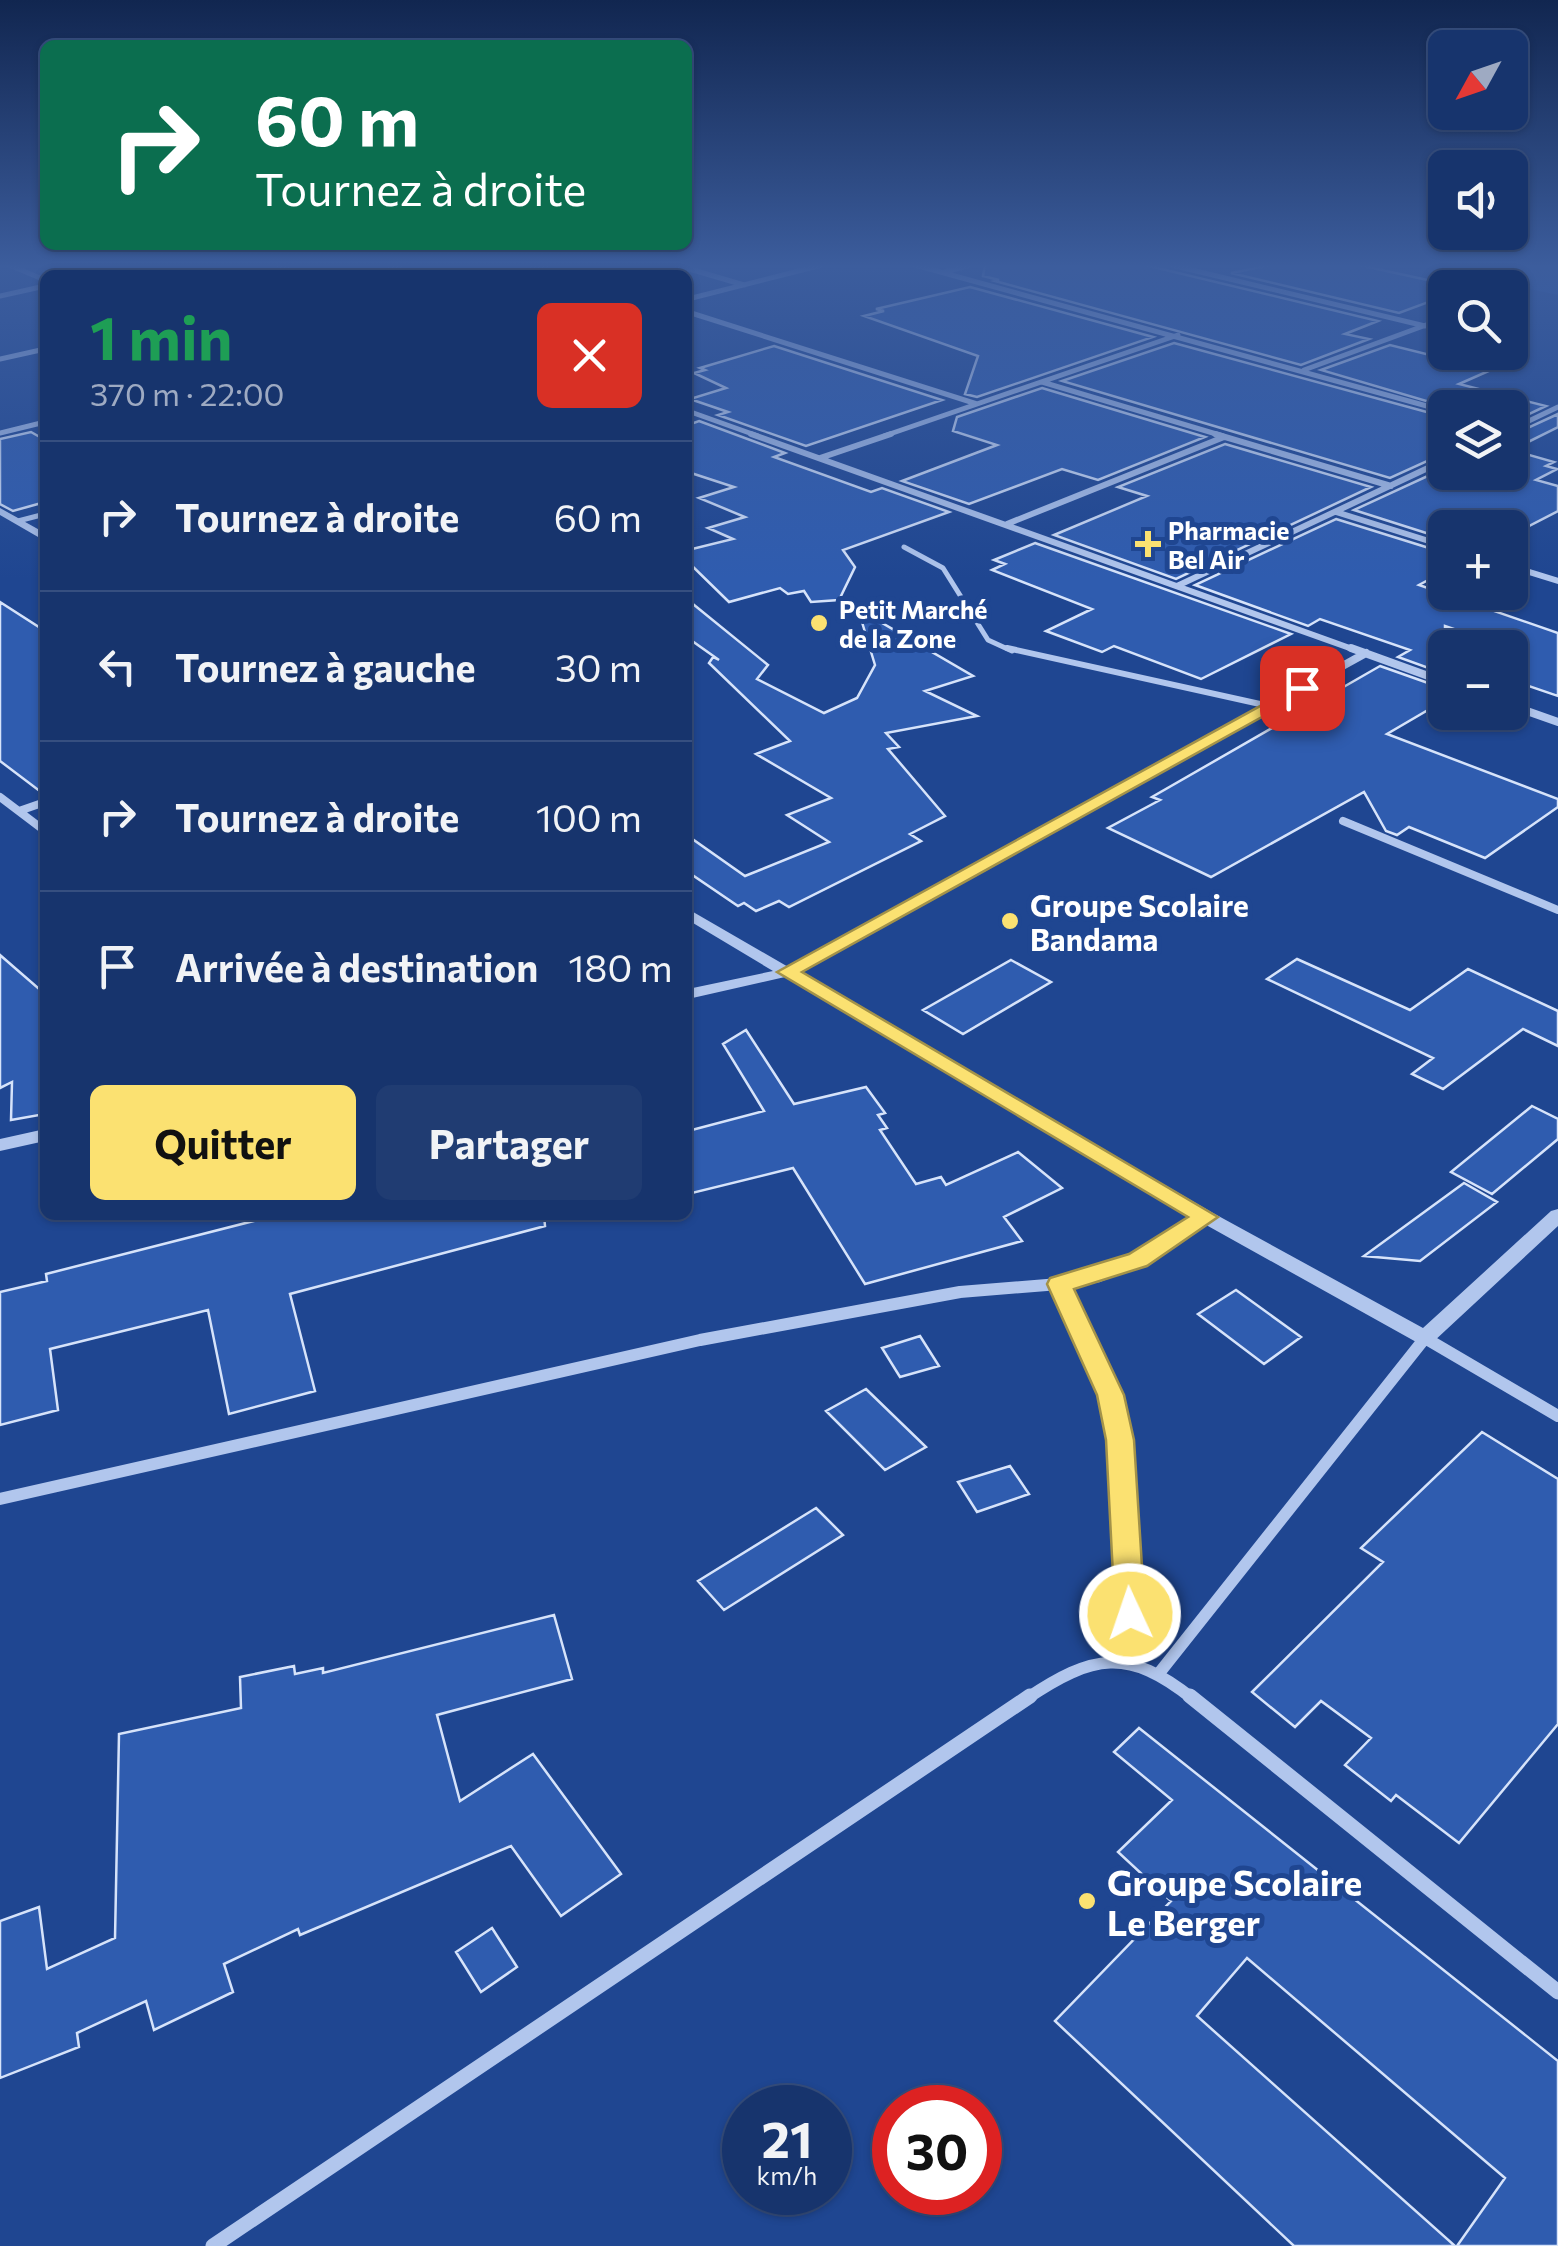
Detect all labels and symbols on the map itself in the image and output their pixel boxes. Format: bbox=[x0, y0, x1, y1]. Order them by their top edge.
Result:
north arrow bbox=[1428, 30, 1528, 130]
place label: Pharmacie Bel Air bbox=[1168, 515, 1289, 574]
marker: Pharmacie Bel Air bbox=[1137, 533, 1159, 555]
place label: Petit Marché de la Zone bbox=[839, 594, 988, 653]
marker: Petit Marché de la Zone bbox=[808, 612, 830, 634]
pin bbox=[1260, 646, 1345, 731]
place label: Groupe Scolaire Bandama bbox=[1030, 886, 1249, 957]
marker: Groupe Scolaire Bandama bbox=[999, 910, 1021, 932]
position arrow bbox=[1078, 1562, 1182, 1666]
place label: Groupe Scolaire Le Berger bbox=[1107, 1860, 1362, 1943]
marker: Groupe Scolaire Le Berger bbox=[1076, 1890, 1098, 1912]
speed limit sign: 30 bbox=[872, 2085, 1002, 2215]

